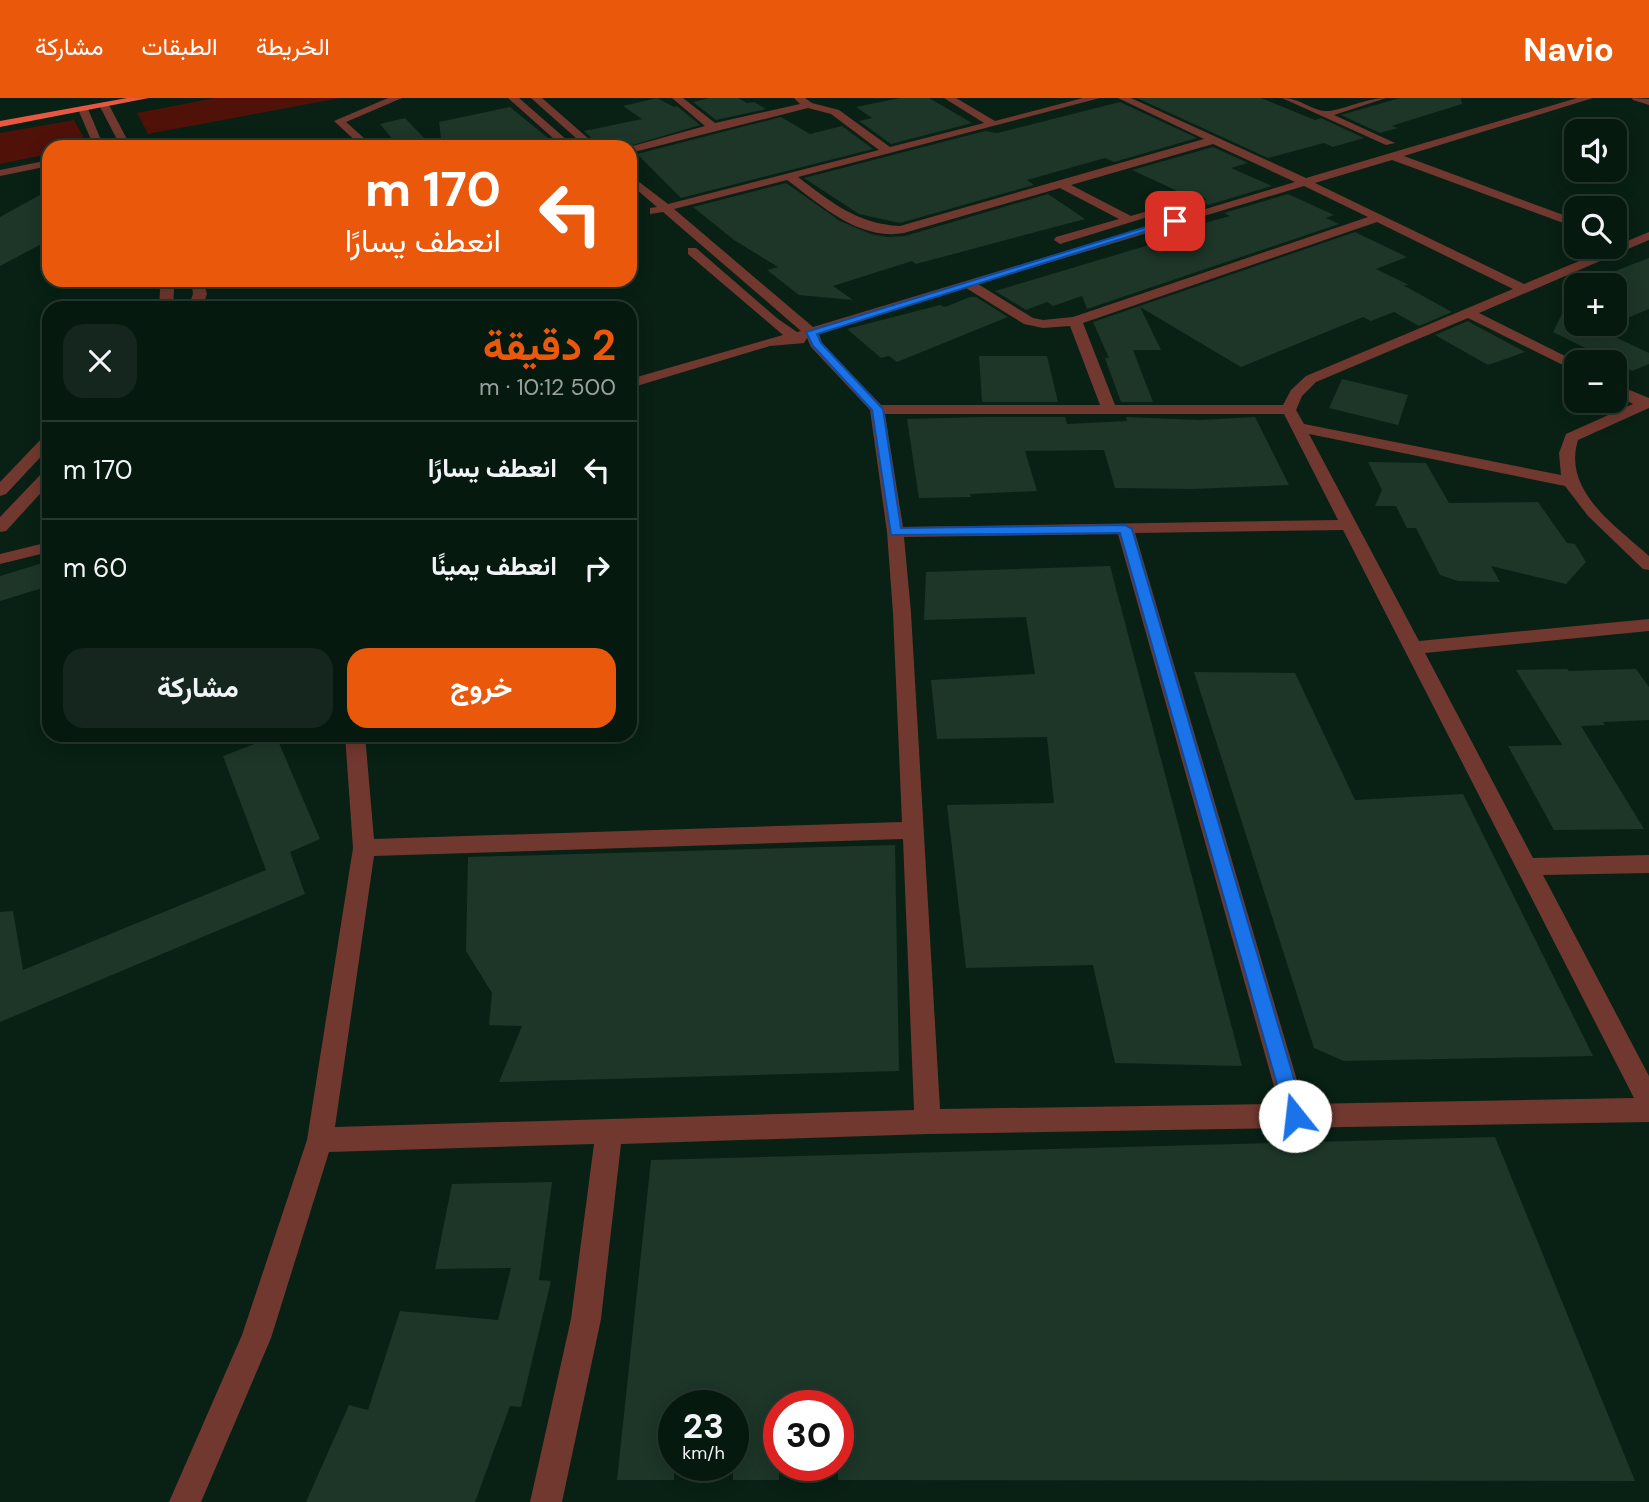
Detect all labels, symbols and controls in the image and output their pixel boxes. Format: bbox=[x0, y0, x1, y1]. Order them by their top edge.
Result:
text: Navio bbox=[1523, 28, 1614, 71]
text: مشاركة bbox=[35, 31, 103, 62]
text: الطبقات bbox=[141, 31, 218, 62]
text: الخريطة bbox=[256, 31, 330, 62]
map controls bbox=[1564, 119, 1627, 413]
button: sound bbox=[1564, 119, 1627, 182]
text: 170 m bbox=[365, 157, 501, 221]
icon: left bbox=[525, 168, 616, 259]
pin bbox=[1145, 191, 1205, 251]
button: search bbox=[1564, 196, 1627, 259]
icon: arrive bbox=[1156, 202, 1194, 240]
text: انعطف يسارًا bbox=[345, 220, 501, 262]
button: + bbox=[1564, 273, 1627, 336]
text: 2 دقيقة bbox=[483, 318, 616, 373]
button: close bbox=[63, 324, 137, 398]
button: − bbox=[1564, 350, 1627, 413]
text: 500 m · 10:12 bbox=[479, 372, 616, 402]
text: انعطف يسارًا bbox=[428, 451, 557, 485]
icon: left bbox=[578, 451, 616, 489]
text: 170 m bbox=[63, 453, 133, 487]
text: انعطف يمينًا bbox=[431, 549, 557, 583]
icon: right bbox=[578, 549, 616, 587]
text: 60 m bbox=[63, 551, 127, 585]
button: مشاركة bbox=[63, 648, 333, 728]
button: خروج bbox=[347, 648, 616, 728]
position arrow bbox=[1258, 1079, 1332, 1153]
speed limit sign: 30 bbox=[763, 1390, 854, 1481]
text: 23 bbox=[683, 1403, 724, 1449]
text: km/h bbox=[682, 1441, 725, 1465]

